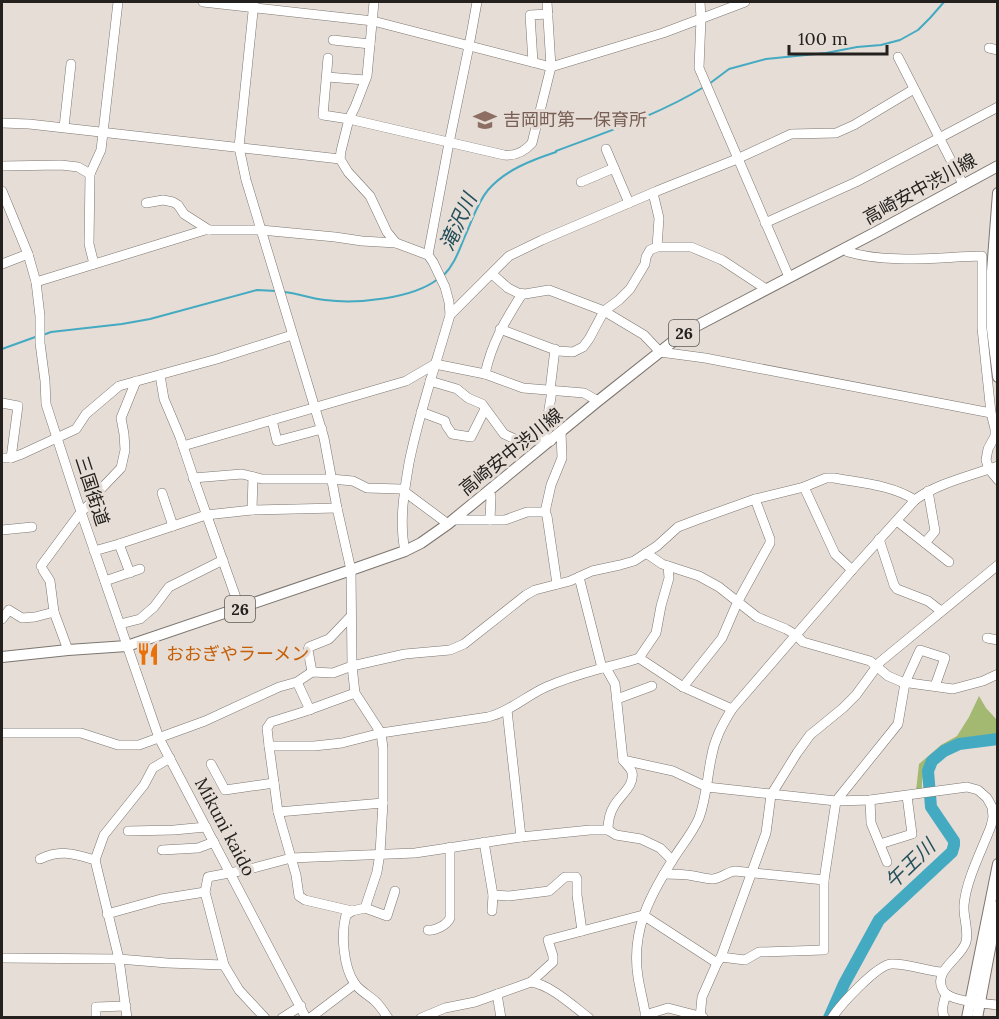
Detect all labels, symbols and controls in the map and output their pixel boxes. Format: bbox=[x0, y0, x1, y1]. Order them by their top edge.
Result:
scale bar bbox=[789, 18, 886, 56]
text: 100 m bbox=[798, 27, 848, 50]
school or university icon: 吉岡町第一保育所 bbox=[472, 107, 498, 133]
place label: 吉岡町第一保育所 bbox=[503, 108, 647, 131]
street label: 高崎安中渋川線 bbox=[859, 148, 980, 229]
water label: 滝沢川 bbox=[434, 188, 482, 254]
road number: 26 bbox=[669, 320, 699, 346]
street label: 高崎安中渋川線 bbox=[454, 403, 567, 500]
street label: 三国街道 bbox=[70, 453, 115, 529]
road number: 26 bbox=[225, 596, 255, 622]
restaurant icon: おおぎやラーメン bbox=[135, 641, 161, 667]
place label: おおぎやラーメン bbox=[166, 642, 309, 665]
street label: Mikuni kaido bbox=[190, 774, 261, 880]
water label: 午王川 bbox=[879, 832, 941, 893]

